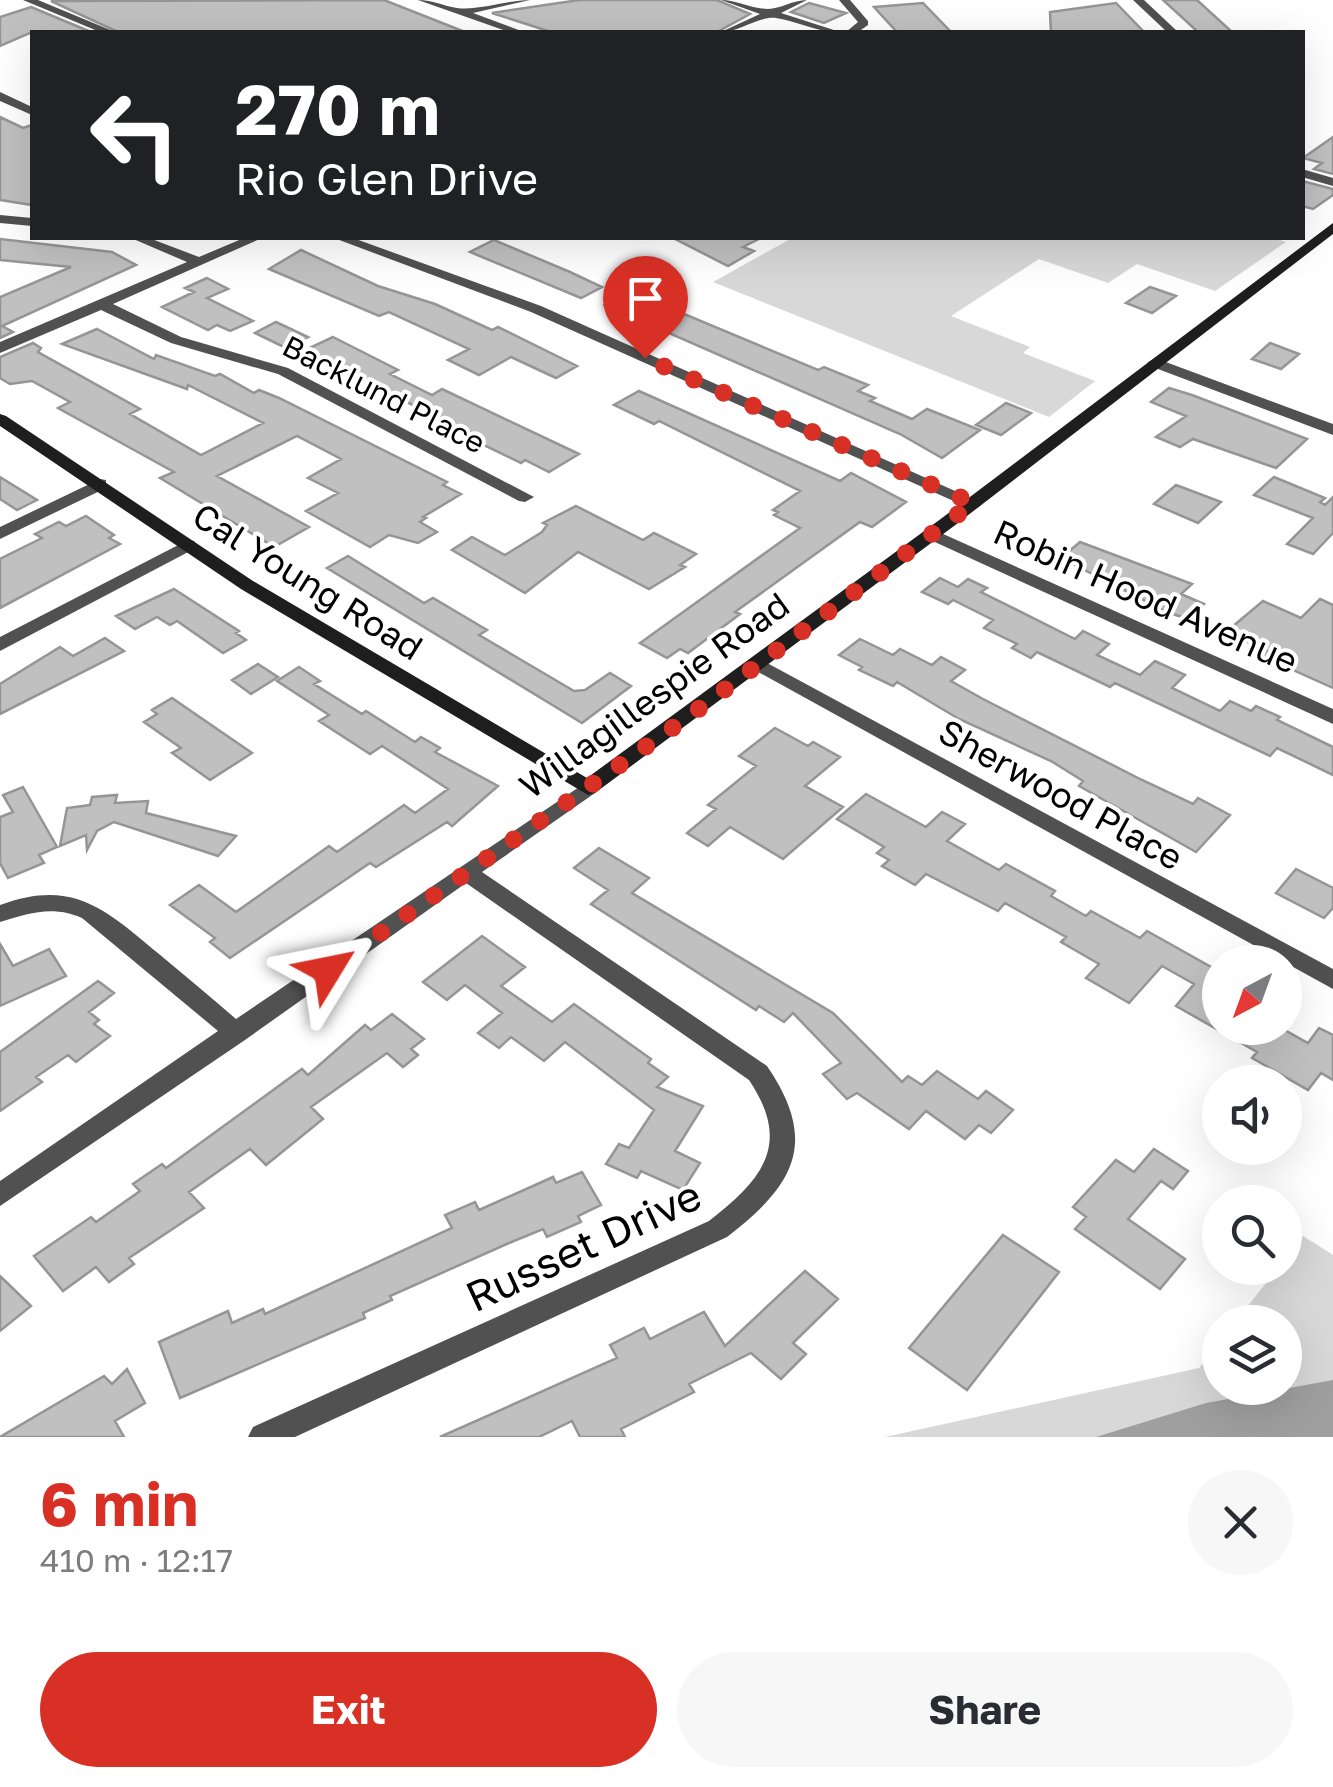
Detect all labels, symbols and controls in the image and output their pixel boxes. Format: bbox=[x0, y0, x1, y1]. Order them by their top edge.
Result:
text: 270 m bbox=[235, 66, 440, 150]
icon: left bbox=[70, 70, 200, 200]
text: Rio Glen Drive bbox=[235, 151, 538, 205]
pin bbox=[603, 256, 688, 359]
icon: arrive bbox=[618, 271, 673, 326]
street label: Backlund Place bbox=[277, 327, 491, 461]
street label: Cal Young Road bbox=[185, 494, 431, 668]
street label: Robin Hood Avenue bbox=[988, 510, 1304, 682]
street label: Willagillespie Road bbox=[511, 583, 797, 807]
street label: Sherwood Place bbox=[932, 710, 1190, 878]
position arrow bbox=[276, 918, 380, 1022]
north arrow bbox=[1202, 945, 1302, 1045]
map controls bbox=[1202, 945, 1302, 1405]
button: sound bbox=[1202, 1065, 1302, 1165]
street label: Russet Drive bbox=[458, 1169, 708, 1321]
button: search bbox=[1202, 1185, 1302, 1285]
button: layers bbox=[1202, 1305, 1302, 1405]
text: 6 min bbox=[40, 1467, 198, 1539]
button: close bbox=[1188, 1470, 1293, 1575]
text: 410 m · 12:17 bbox=[40, 1541, 233, 1579]
button: Exit bbox=[40, 1652, 657, 1767]
button: Share bbox=[677, 1652, 1293, 1767]

